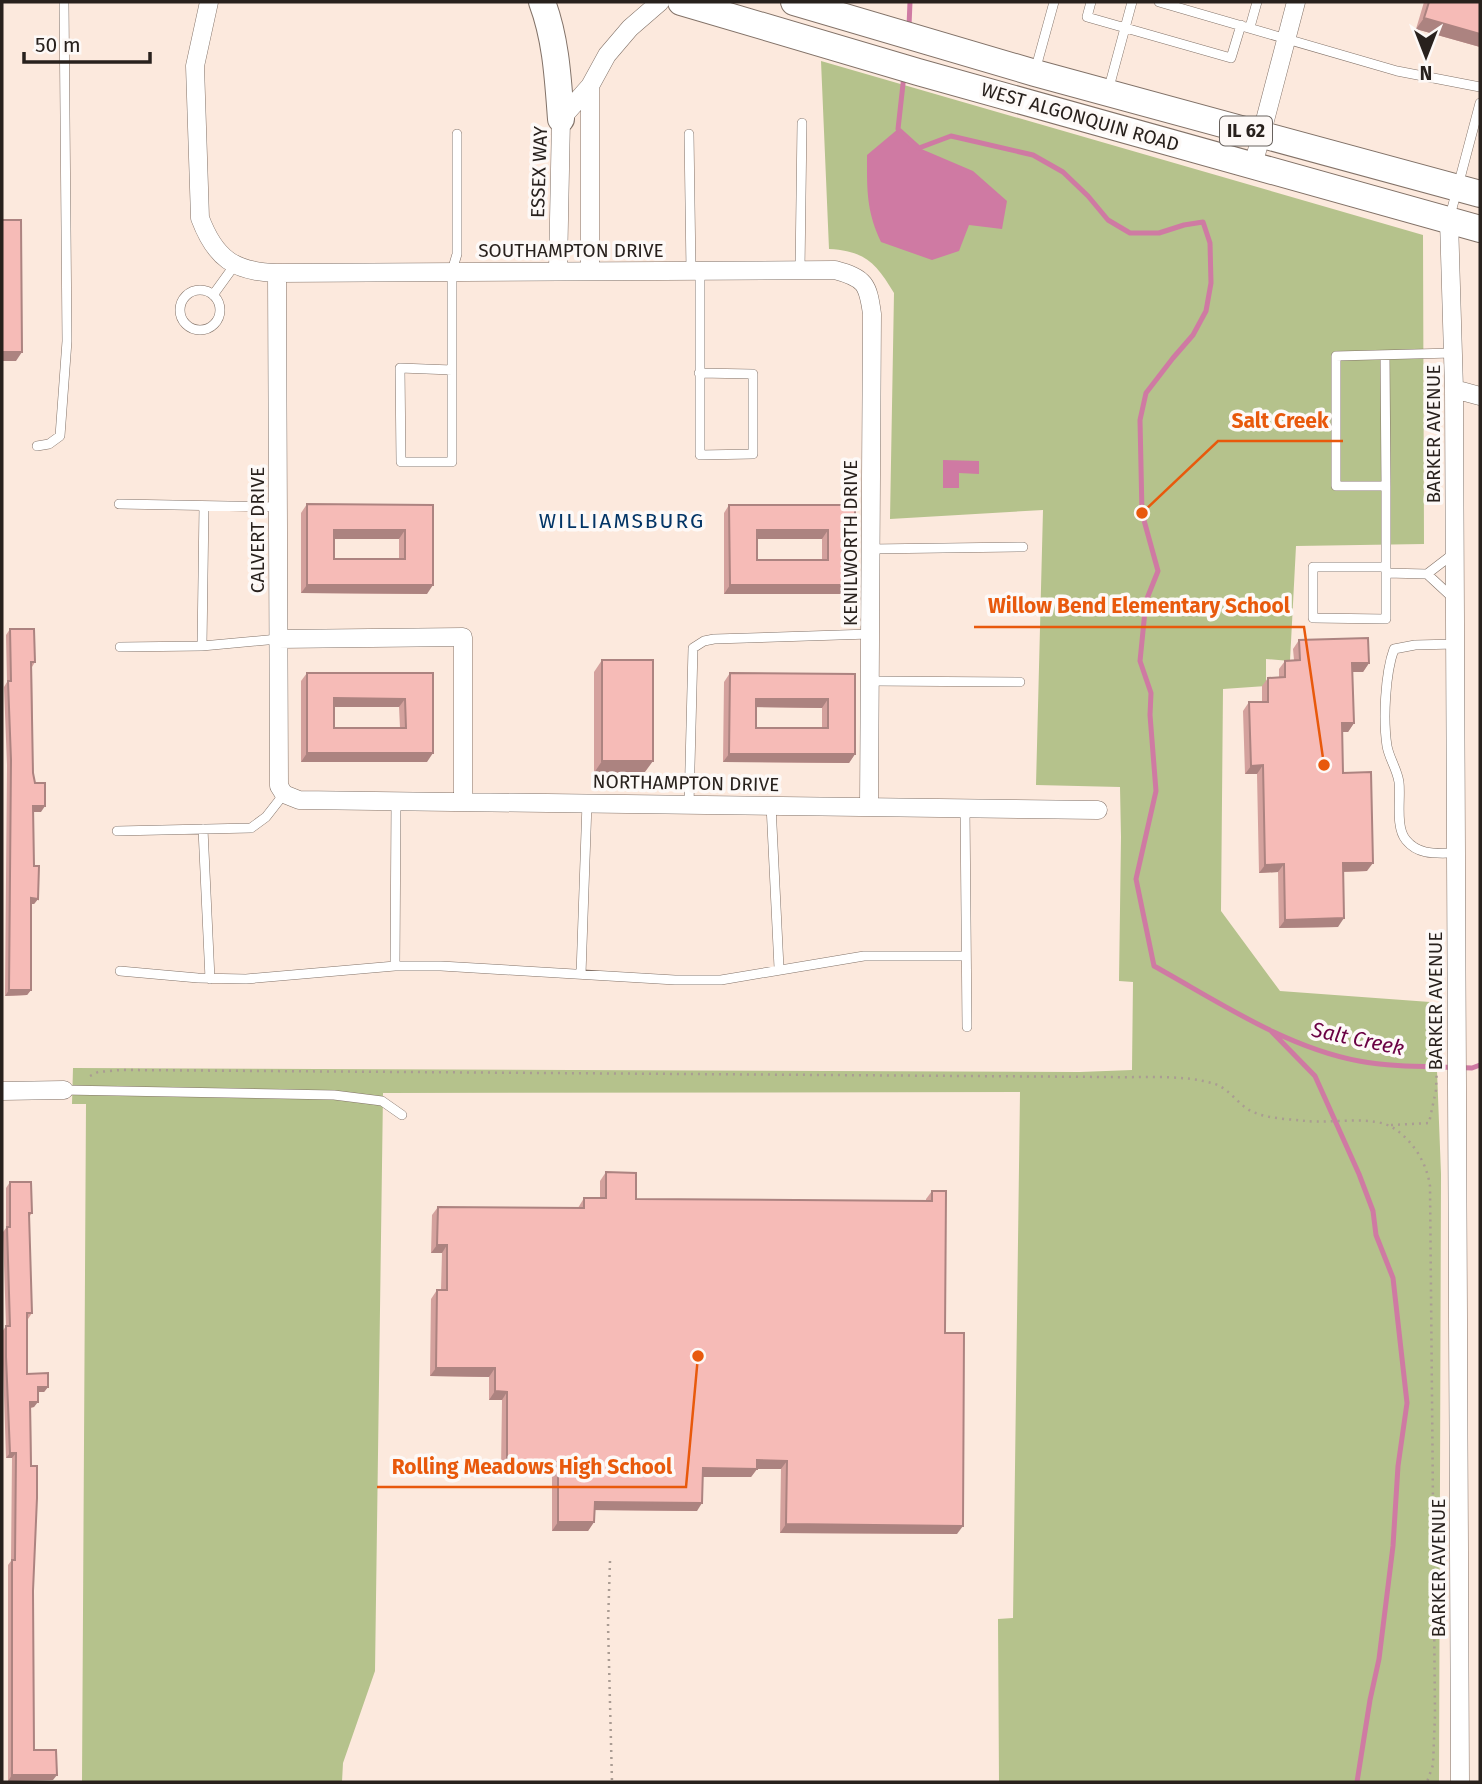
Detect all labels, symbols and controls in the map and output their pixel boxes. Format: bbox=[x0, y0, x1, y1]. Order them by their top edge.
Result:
scale bar bbox=[24, 21, 150, 65]
north arrow bbox=[1391, 21, 1461, 91]
text: 50 m bbox=[35, 32, 81, 58]
text: N bbox=[1420, 61, 1432, 84]
street label: WEST ALGONQUIN ROAD bbox=[978, 78, 1182, 156]
road number: IL 62 bbox=[1220, 116, 1272, 146]
street label: ESSEX WAY bbox=[526, 125, 552, 218]
street label: SOUTHAMPTON DRIVE bbox=[478, 239, 664, 262]
street label: BARKER AVENUE bbox=[1422, 365, 1445, 503]
callout: Salt Creek bbox=[1218, 399, 1343, 441]
text: Salt Creek bbox=[1231, 408, 1329, 434]
street label: KENILWORTH DRIVE bbox=[839, 460, 862, 626]
street label: CALVERT DRIVE bbox=[246, 467, 269, 593]
district label: WILLIAMSBURG bbox=[539, 508, 705, 534]
callout: Willow Bend Elementary School bbox=[974, 585, 1304, 627]
text: Willow Bend Elementary School bbox=[988, 593, 1291, 619]
street label: NORTHAMPTON DRIVE bbox=[593, 770, 779, 796]
street label: BARKER AVENUE bbox=[1424, 932, 1447, 1070]
water label: Salt Creek bbox=[1308, 1016, 1407, 1061]
callout: Rolling Meadows High School bbox=[377, 1445, 686, 1487]
text: Rolling Meadows High School bbox=[392, 1454, 673, 1480]
street label: BARKER AVENUE bbox=[1427, 1499, 1450, 1637]

